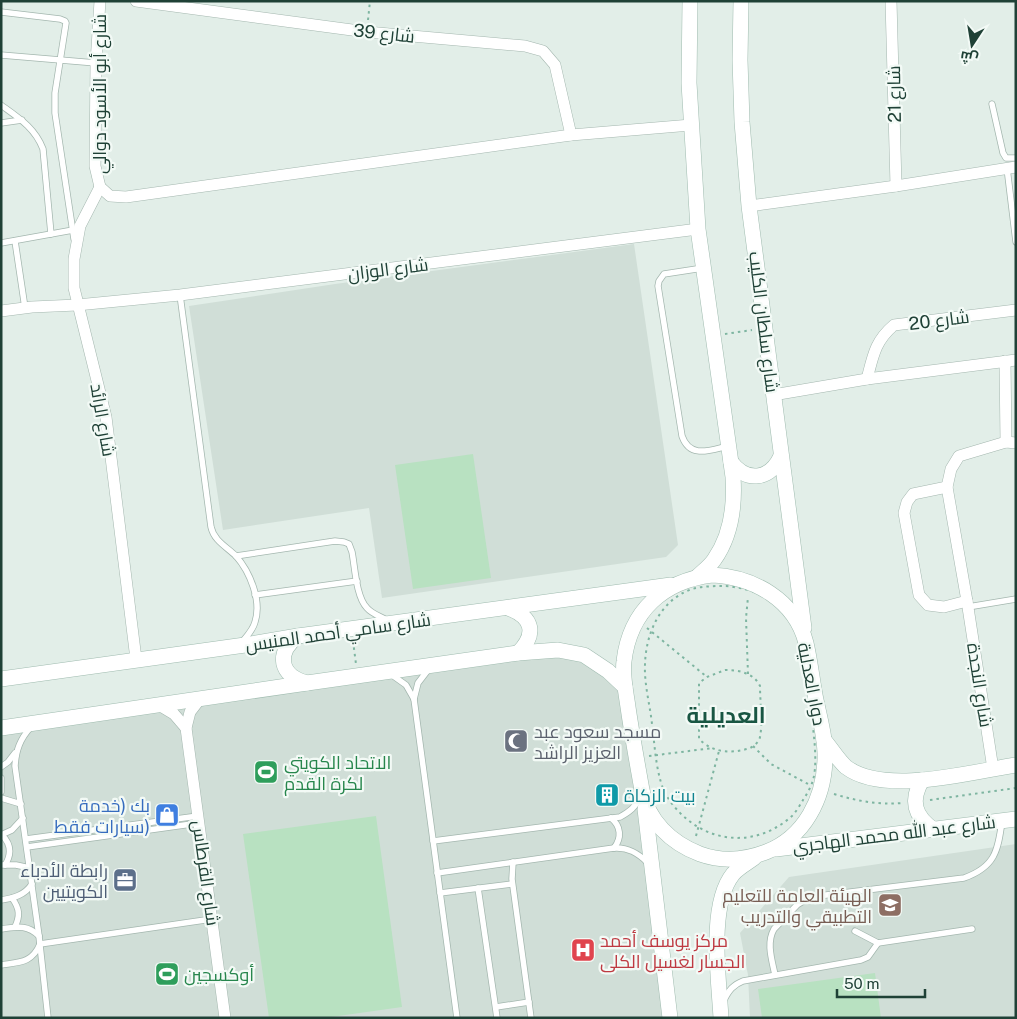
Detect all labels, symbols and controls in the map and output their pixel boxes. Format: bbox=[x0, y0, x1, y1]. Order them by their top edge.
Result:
street label: شارع أبو الأسود دوالي bbox=[89, 14, 114, 174]
street label: شارع 39 bbox=[352, 19, 416, 49]
north arrow bbox=[947, 20, 997, 70]
text: ش bbox=[959, 47, 980, 67]
street label: شارع 21 bbox=[883, 65, 907, 123]
street label: شارع سلطان الكليب bbox=[743, 250, 783, 394]
street label: شارع الوزان bbox=[347, 254, 430, 286]
street label: شارع 20 bbox=[907, 306, 971, 336]
street label: شارع الرائد bbox=[84, 382, 120, 458]
street label: شارع سامي أحمد المنيس bbox=[244, 609, 433, 659]
street label: دوار العدلية bbox=[793, 641, 830, 727]
street label: شارع النجدة bbox=[961, 641, 997, 729]
district label: العديلية bbox=[686, 702, 766, 728]
place label: مسجد سعود عبد العزيز الراشد bbox=[534, 721, 661, 764]
mosque icon: مسجد سعود عبد العزيز الراشد bbox=[503, 728, 529, 754]
place label: الاتحاد الكويتي لكرة القدم bbox=[284, 752, 391, 796]
sports icon: الاتحاد الكويتي لكرة القدم bbox=[253, 759, 279, 785]
building icon: بيت الزكاة bbox=[594, 782, 620, 808]
place label: بيت الزكاة bbox=[624, 785, 695, 807]
place label: بك (خدمة سيارات فقط) bbox=[54, 795, 150, 838]
shop icon: بك (خدمة سيارات فقط) bbox=[154, 802, 180, 828]
street label: شارع عبد الله محمد الهاجري bbox=[791, 810, 997, 861]
street label: شارع القرطاس bbox=[186, 819, 224, 927]
place label: رابطة الأدباء الكويتيين bbox=[20, 860, 108, 903]
office icon: رابطة الأدباء الكويتيين bbox=[112, 867, 138, 893]
place label: الهيئة العامة للتعليم التطبيقي والتدريب bbox=[722, 885, 872, 931]
school or university icon: الهيئة العامة للتعليم التطبيقي والتدريب bbox=[877, 892, 903, 918]
place label: مركز يوسف أحمد الجسار لغسيل الكلى bbox=[600, 930, 745, 973]
hospital icon: مركز يوسف أحمد الجسار لغسيل الكلى bbox=[570, 937, 596, 963]
sports icon: أوكسجين bbox=[154, 961, 180, 987]
place label: أوكسجين bbox=[184, 964, 254, 986]
scale bar bbox=[837, 966, 924, 998]
text: 50 m bbox=[844, 975, 879, 992]

